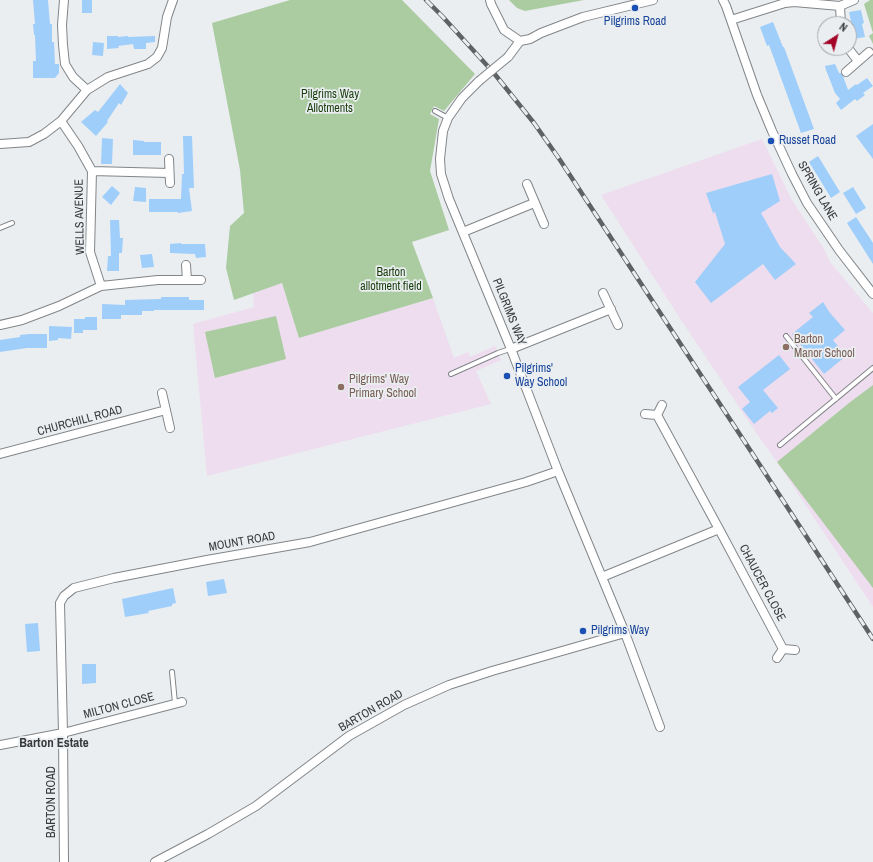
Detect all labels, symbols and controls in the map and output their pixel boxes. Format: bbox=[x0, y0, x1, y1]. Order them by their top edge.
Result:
marker: Pilgrims Road bbox=[630, 3, 640, 13]
place label: Pilgrims Road bbox=[604, 15, 666, 29]
north arrow bbox=[817, 16, 857, 56]
text: N bbox=[837, 20, 850, 35]
park label: Pilgrims Way Allotments bbox=[301, 88, 359, 116]
place label: Russet Road bbox=[779, 134, 836, 148]
marker: Russet Road bbox=[766, 136, 776, 146]
street label: SPRING LANE bbox=[794, 159, 840, 223]
street label: WELLS AVENUE bbox=[72, 179, 88, 255]
park label: Barton allotment field bbox=[360, 266, 422, 294]
street label: PILGRIMS WAY bbox=[489, 276, 529, 348]
place label: Barton Manor School bbox=[794, 333, 855, 361]
marker: Barton Manor School bbox=[781, 342, 791, 352]
place label: Pilgrims' Way School bbox=[515, 362, 567, 390]
marker: Pilgrims' Way School bbox=[502, 371, 512, 381]
place label: Pilgrims' Way Primary School bbox=[349, 373, 416, 401]
marker: Pilgrims' Way Primary School bbox=[336, 382, 346, 392]
street label: CHURCHILL ROAD bbox=[36, 403, 124, 439]
street label: MOUNT ROAD bbox=[208, 529, 276, 555]
street label: CHAUCER CLOSE bbox=[736, 542, 788, 624]
place label: Pilgrims Way bbox=[591, 624, 649, 638]
marker: Pilgrims Way bbox=[578, 626, 588, 636]
street label: BARTON ROAD bbox=[336, 687, 406, 735]
street label: MILTON CLOSE bbox=[82, 690, 156, 722]
district label: Barton Estate bbox=[19, 736, 89, 752]
street label: BARTON ROAD bbox=[45, 766, 59, 838]

